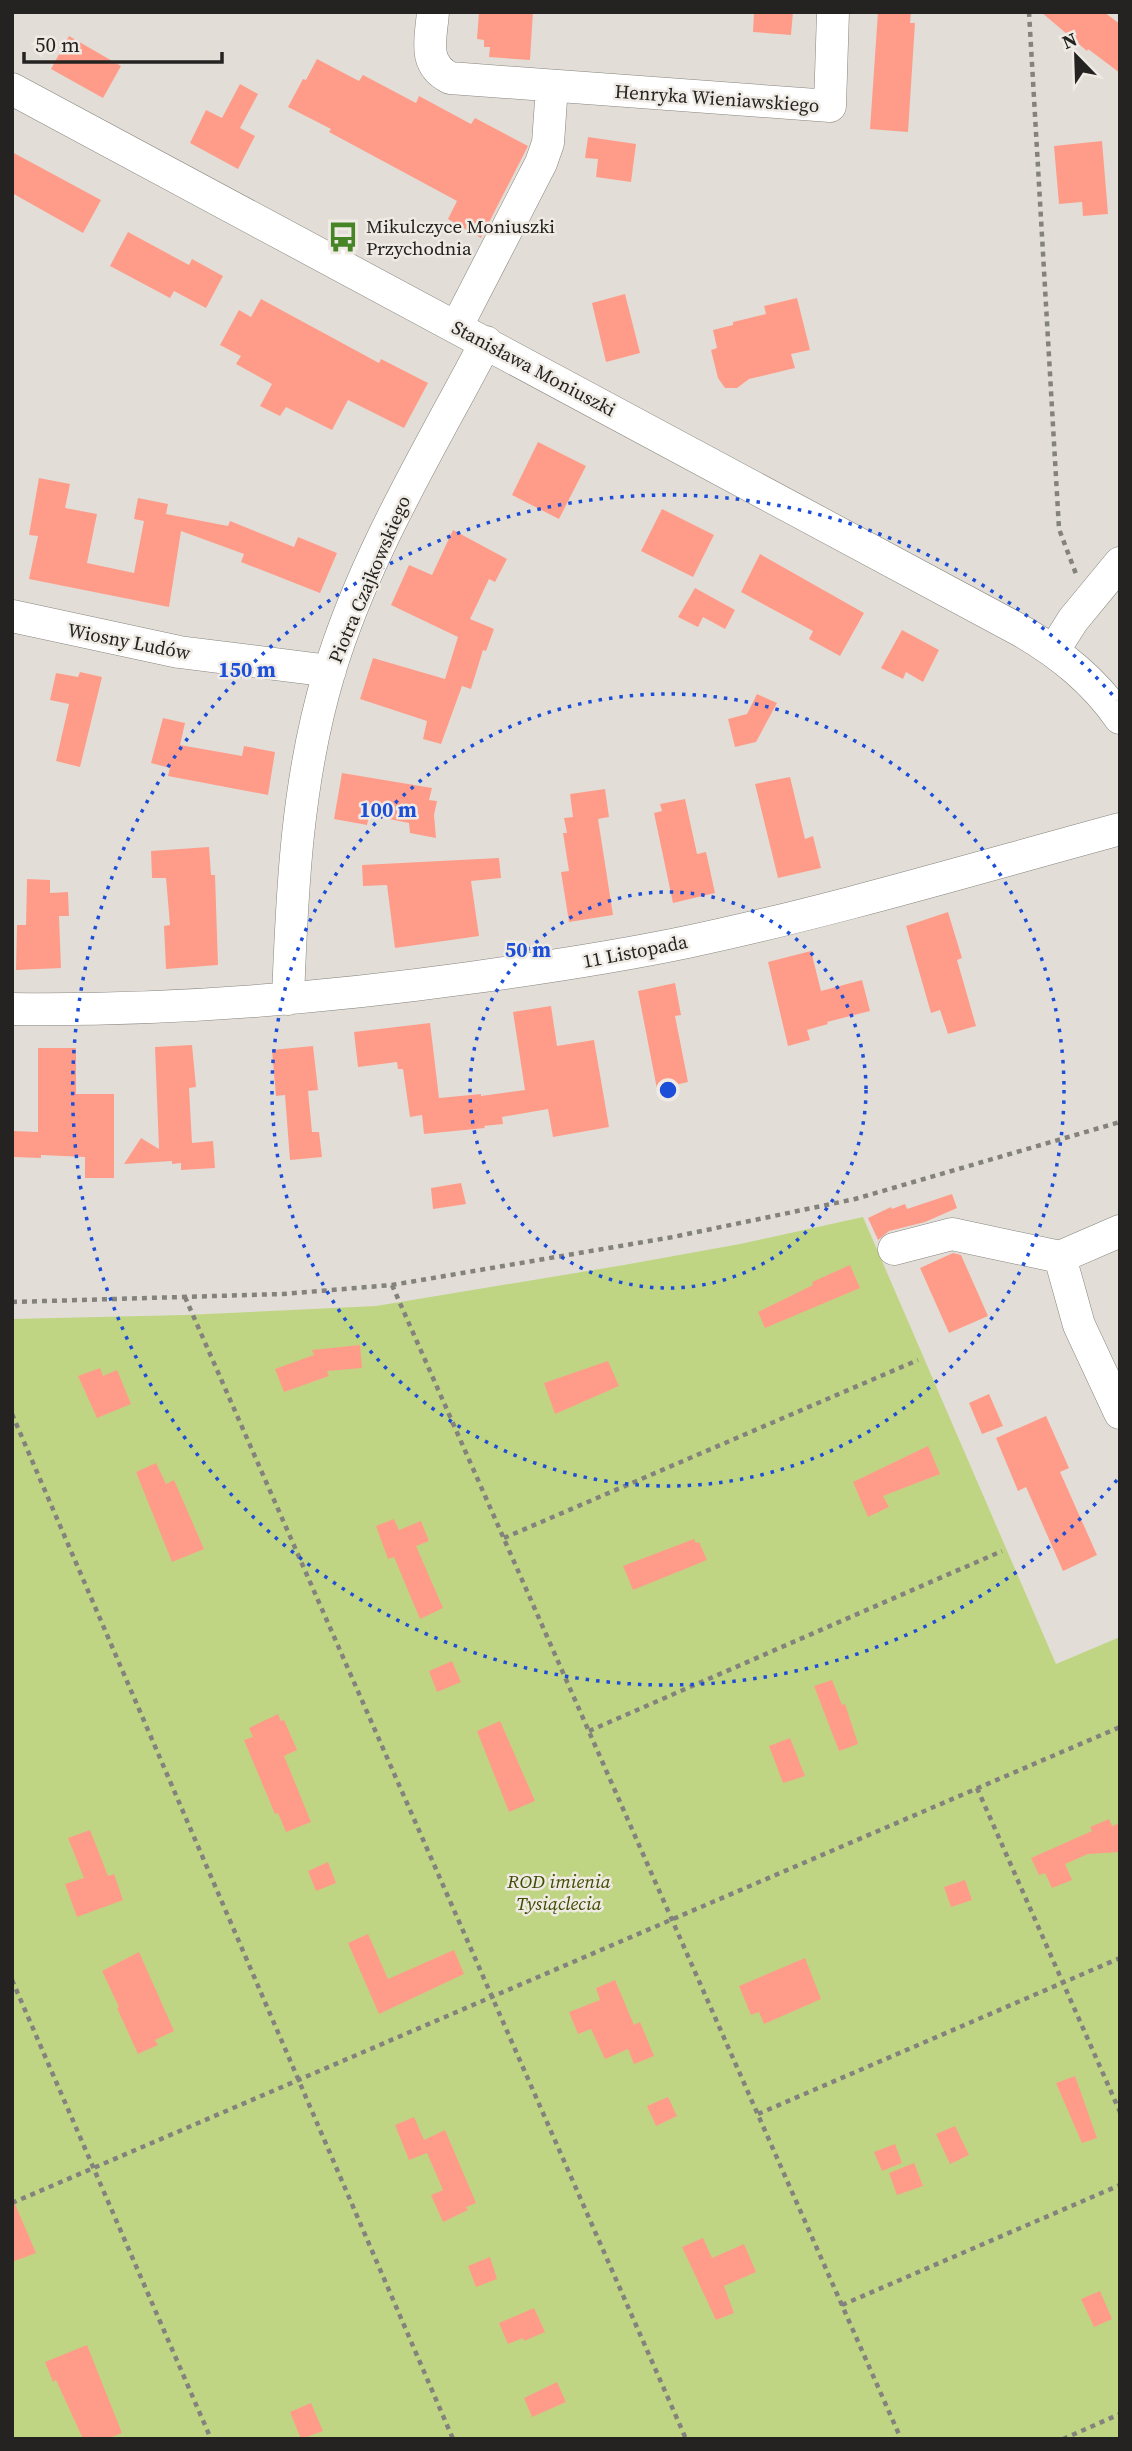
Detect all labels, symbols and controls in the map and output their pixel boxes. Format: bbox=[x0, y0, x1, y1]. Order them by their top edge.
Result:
scale bar bbox=[24, 21, 222, 65]
north arrow bbox=[1041, 21, 1111, 91]
text: N bbox=[1058, 26, 1081, 55]
text: 50 m bbox=[35, 30, 80, 59]
street label: Henryka Wieniawskiego bbox=[614, 78, 820, 118]
place label: Mikulczyce Moniuszki Przychodnia bbox=[366, 213, 555, 261]
bus stop icon: Mikulczyce Moniuszki Przychodnia bbox=[326, 220, 360, 254]
street label: Stanisława Moniuszki bbox=[448, 314, 621, 422]
street label: Piotra Czajkowskiego bbox=[322, 491, 416, 667]
street label: Wiosny Ludów bbox=[65, 616, 193, 666]
text: 150 m bbox=[218, 655, 276, 684]
text: 100 m bbox=[359, 795, 417, 824]
street label: 11 Listopada bbox=[580, 928, 690, 974]
text: 50 m bbox=[505, 935, 551, 964]
centre of rings bbox=[656, 1078, 680, 1102]
park label: ROD imienia Tysiąclecia bbox=[506, 1868, 611, 1916]

